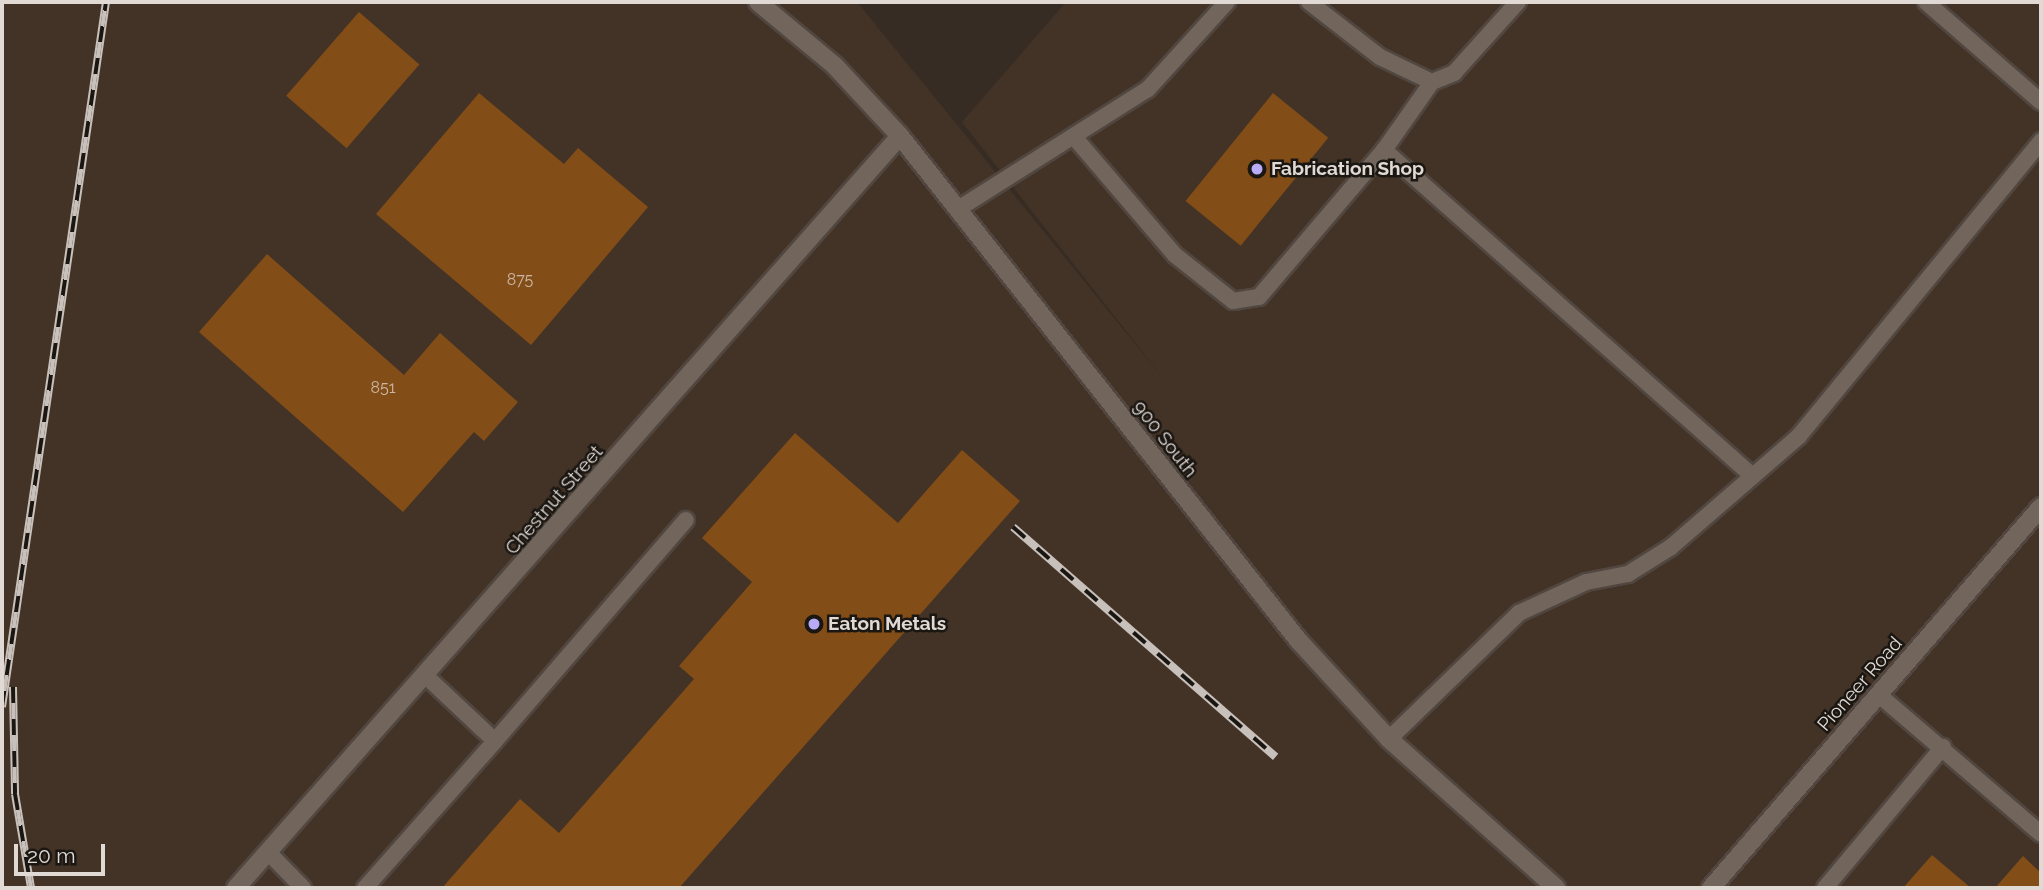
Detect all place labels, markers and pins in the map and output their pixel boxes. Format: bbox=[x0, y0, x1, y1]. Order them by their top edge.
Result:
place label: Fabrication Shop bbox=[1271, 158, 1424, 180]
marker: Fabrication Shop bbox=[1249, 161, 1265, 177]
place label: Eaton Metals bbox=[828, 613, 946, 635]
marker: Eaton Metals bbox=[806, 616, 822, 632]

